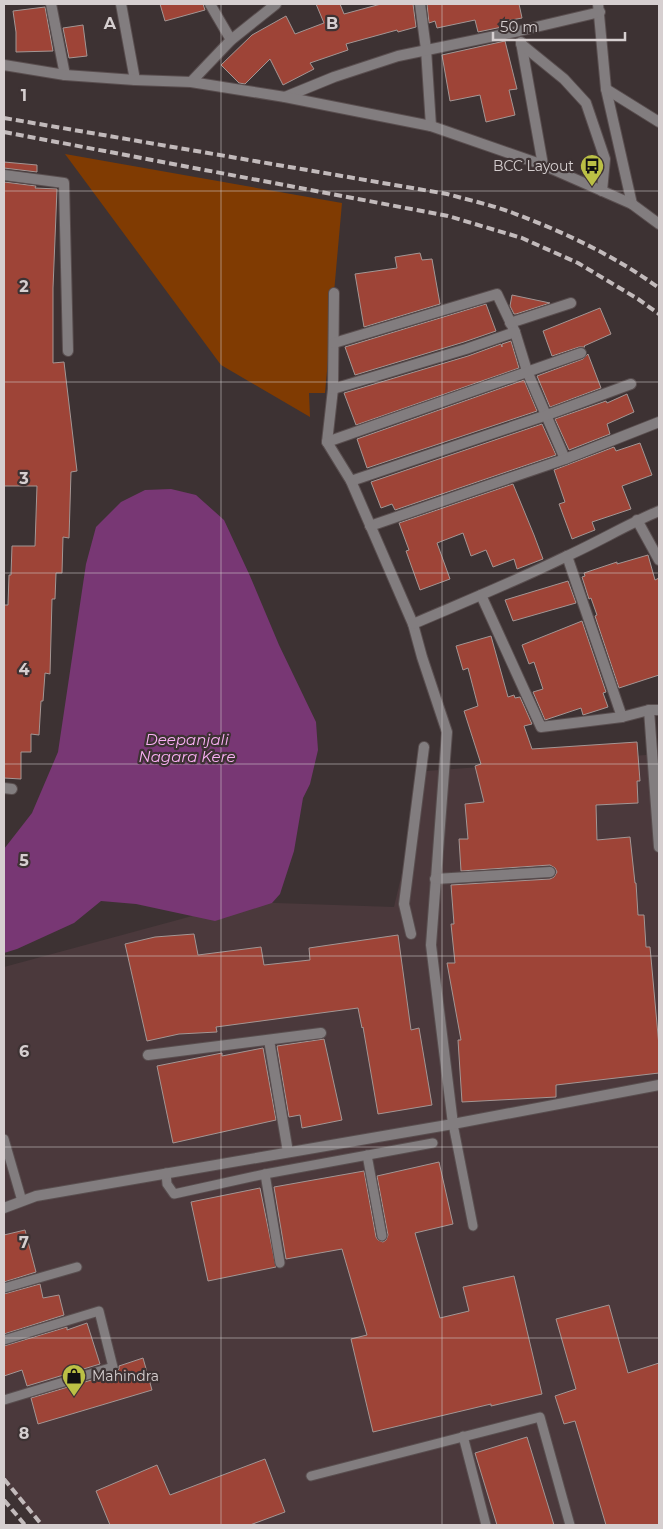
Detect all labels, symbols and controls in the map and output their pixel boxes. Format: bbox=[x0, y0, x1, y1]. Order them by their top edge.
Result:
scale bar bbox=[493, 10, 626, 42]
text: A bbox=[103, 14, 117, 33]
text: B bbox=[326, 14, 338, 33]
text: 50 m bbox=[500, 17, 538, 36]
text: 1 bbox=[21, 86, 27, 105]
bus stop icon: BCC Layout bbox=[579, 153, 605, 187]
place label: BCC Layout bbox=[493, 157, 574, 175]
text: 2 bbox=[19, 277, 29, 296]
text: 3 bbox=[18, 469, 29, 488]
text: 4 bbox=[18, 660, 30, 679]
water label: Deepanjali Nagara Kere bbox=[139, 730, 236, 766]
text: 5 bbox=[19, 851, 29, 870]
text: 6 bbox=[19, 1042, 29, 1061]
text: 7 bbox=[19, 1233, 29, 1252]
shop icon: Mahindra bbox=[61, 1363, 87, 1397]
place label: Mahindra bbox=[92, 1367, 159, 1385]
text: 8 bbox=[19, 1424, 29, 1443]

